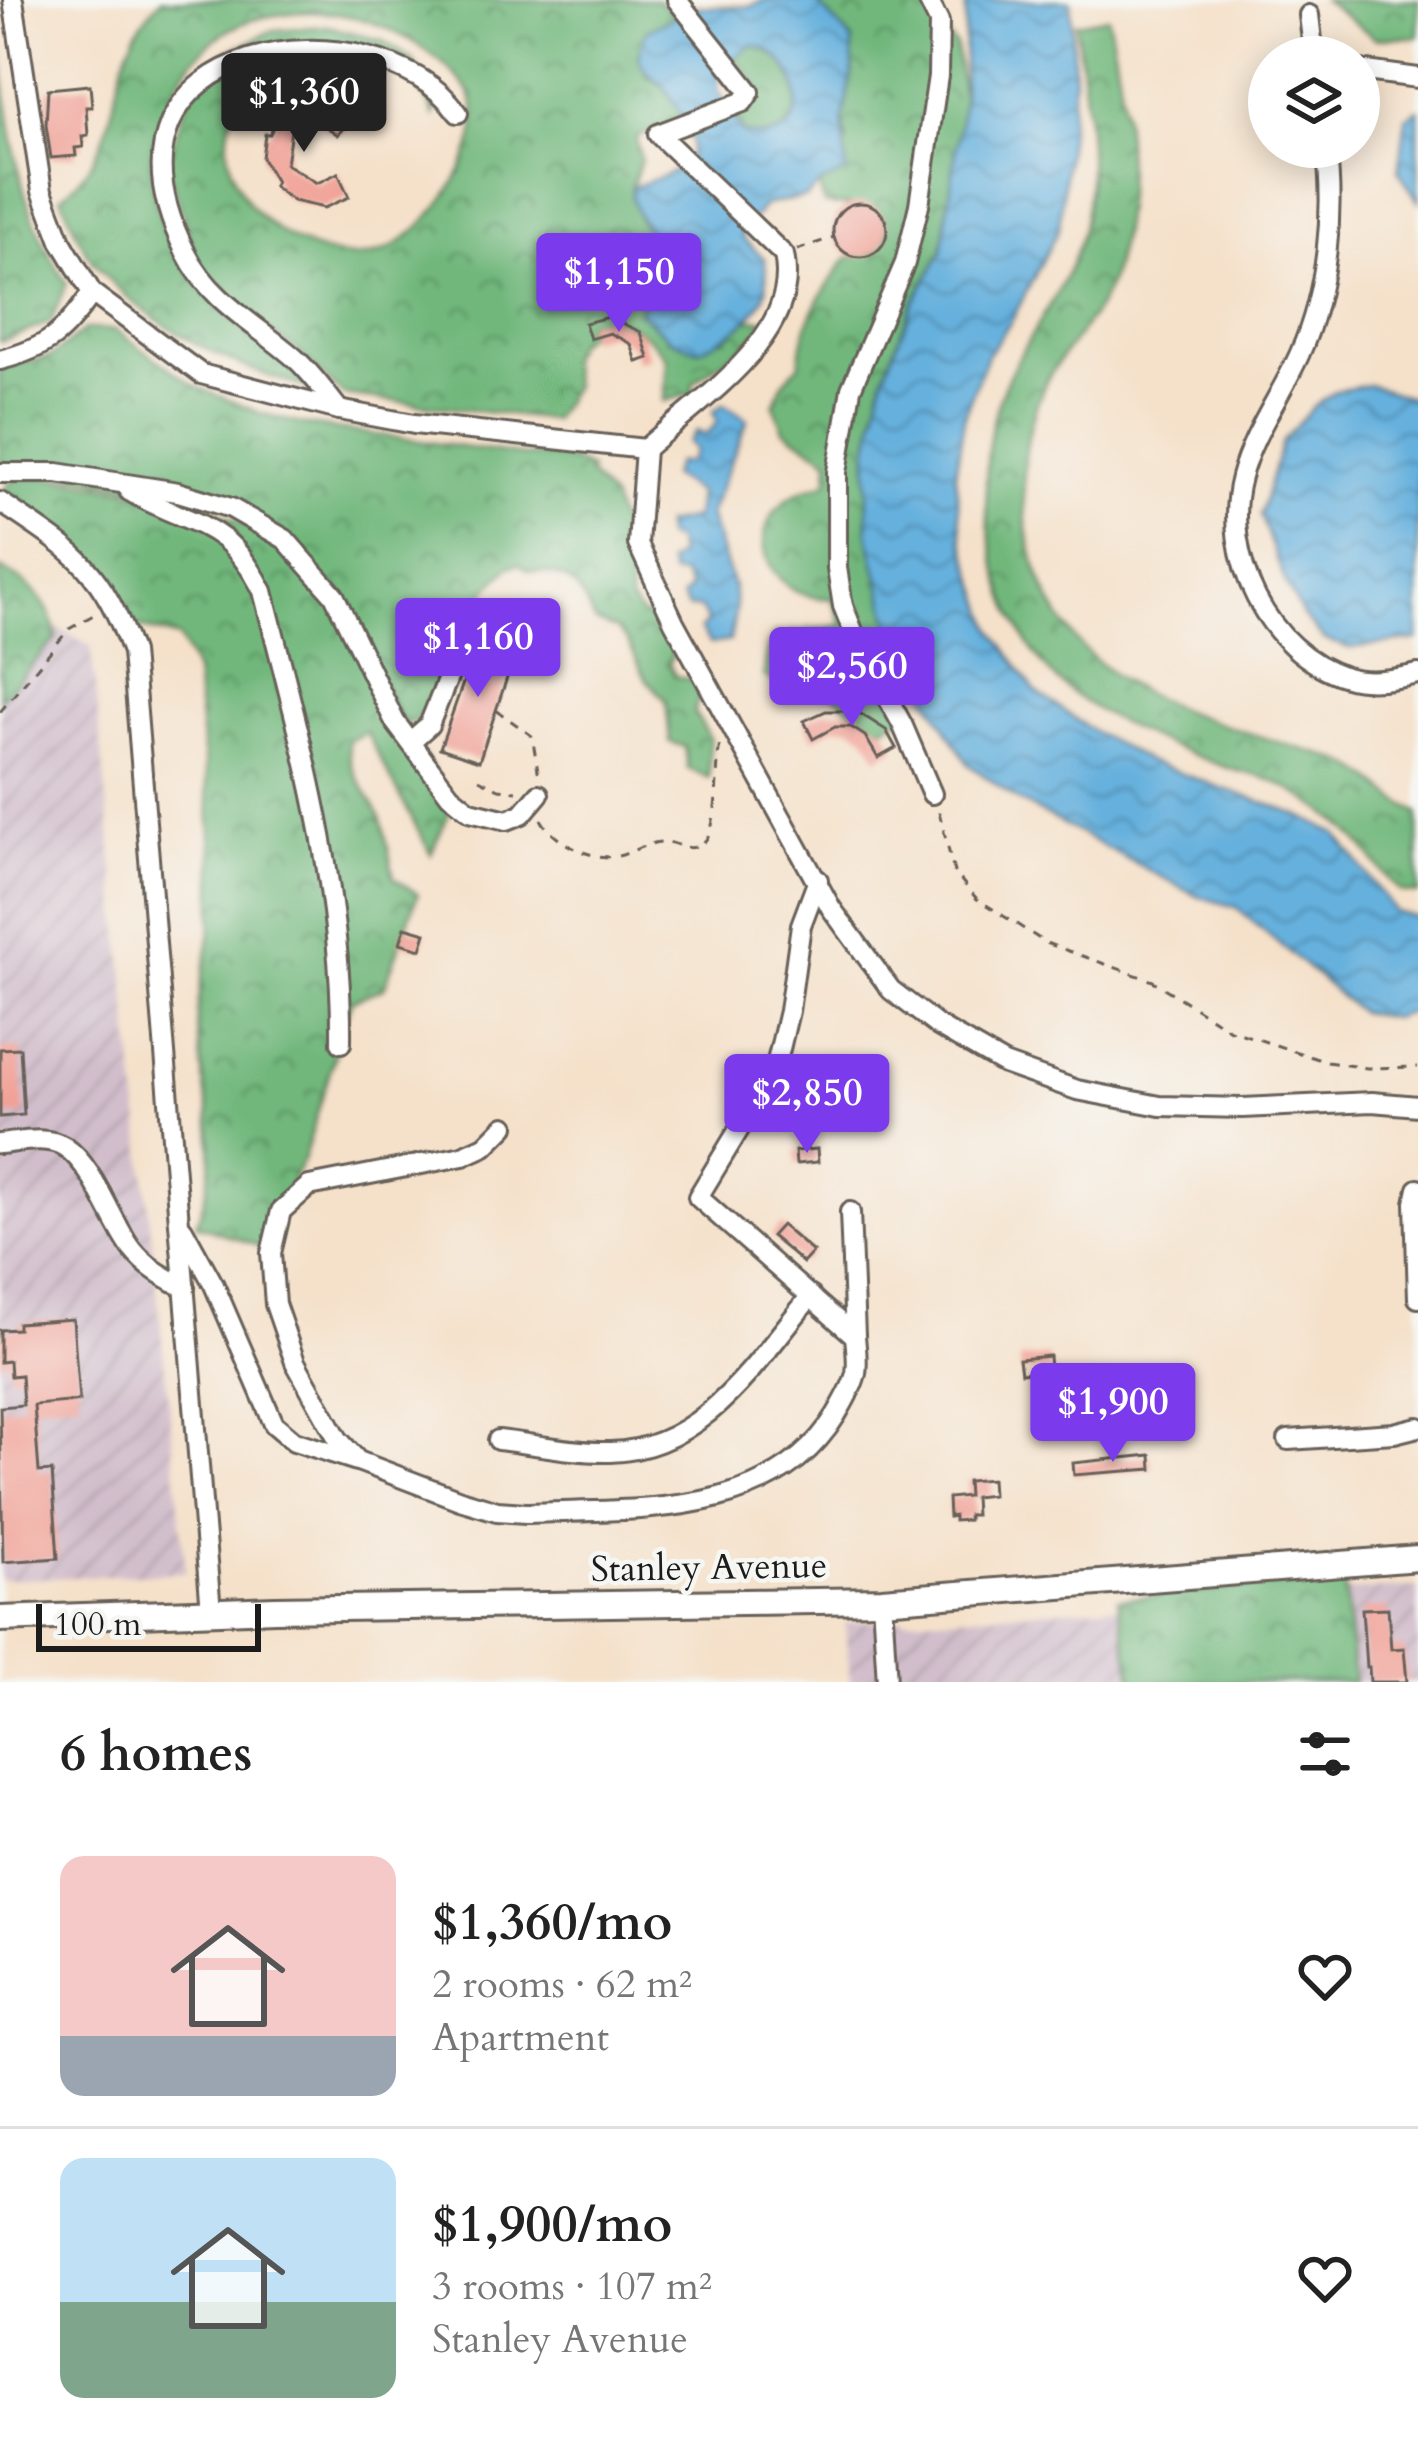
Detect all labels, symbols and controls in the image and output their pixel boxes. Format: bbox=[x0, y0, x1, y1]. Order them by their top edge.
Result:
map controls bbox=[1248, 36, 1380, 168]
button: layers bbox=[1248, 36, 1380, 168]
pin: $1,360 bbox=[206, 53, 402, 155]
text: $1,360 bbox=[248, 65, 360, 118]
pin: $1,150 bbox=[521, 233, 717, 335]
text: $1,150 bbox=[563, 245, 675, 298]
pin: $1,160 bbox=[380, 598, 576, 700]
text: $1,160 bbox=[422, 610, 534, 663]
pin: $2,560 bbox=[754, 627, 950, 729]
text: $2,560 bbox=[796, 639, 908, 692]
pin: $2,850 bbox=[709, 1054, 905, 1156]
text: $2,850 bbox=[751, 1066, 863, 1119]
pin: $1,900 bbox=[1015, 1363, 1211, 1465]
text: $1,900 bbox=[1057, 1375, 1169, 1428]
street label: Stanley Avenue bbox=[590, 1541, 828, 1594]
scale bar bbox=[36, 1598, 261, 1651]
text: 100 m bbox=[54, 1602, 141, 1647]
text: 6 homes bbox=[60, 1719, 252, 1789]
icon: filters bbox=[1292, 1721, 1358, 1787]
text: $1,360/mo bbox=[432, 1888, 672, 1958]
icon: home bbox=[156, 1904, 300, 2048]
icon: heart bbox=[1292, 1943, 1358, 2009]
text: 2 rooms · 62 m² bbox=[432, 1958, 692, 2011]
text: Apartment bbox=[432, 2011, 609, 2064]
text: $1,900/mo bbox=[432, 2190, 672, 2260]
icon: home bbox=[156, 2206, 300, 2350]
icon: heart bbox=[1292, 2245, 1358, 2311]
text: 3 rooms · 107 m² bbox=[432, 2260, 712, 2313]
text: Stanley Avenue bbox=[432, 2313, 688, 2366]

